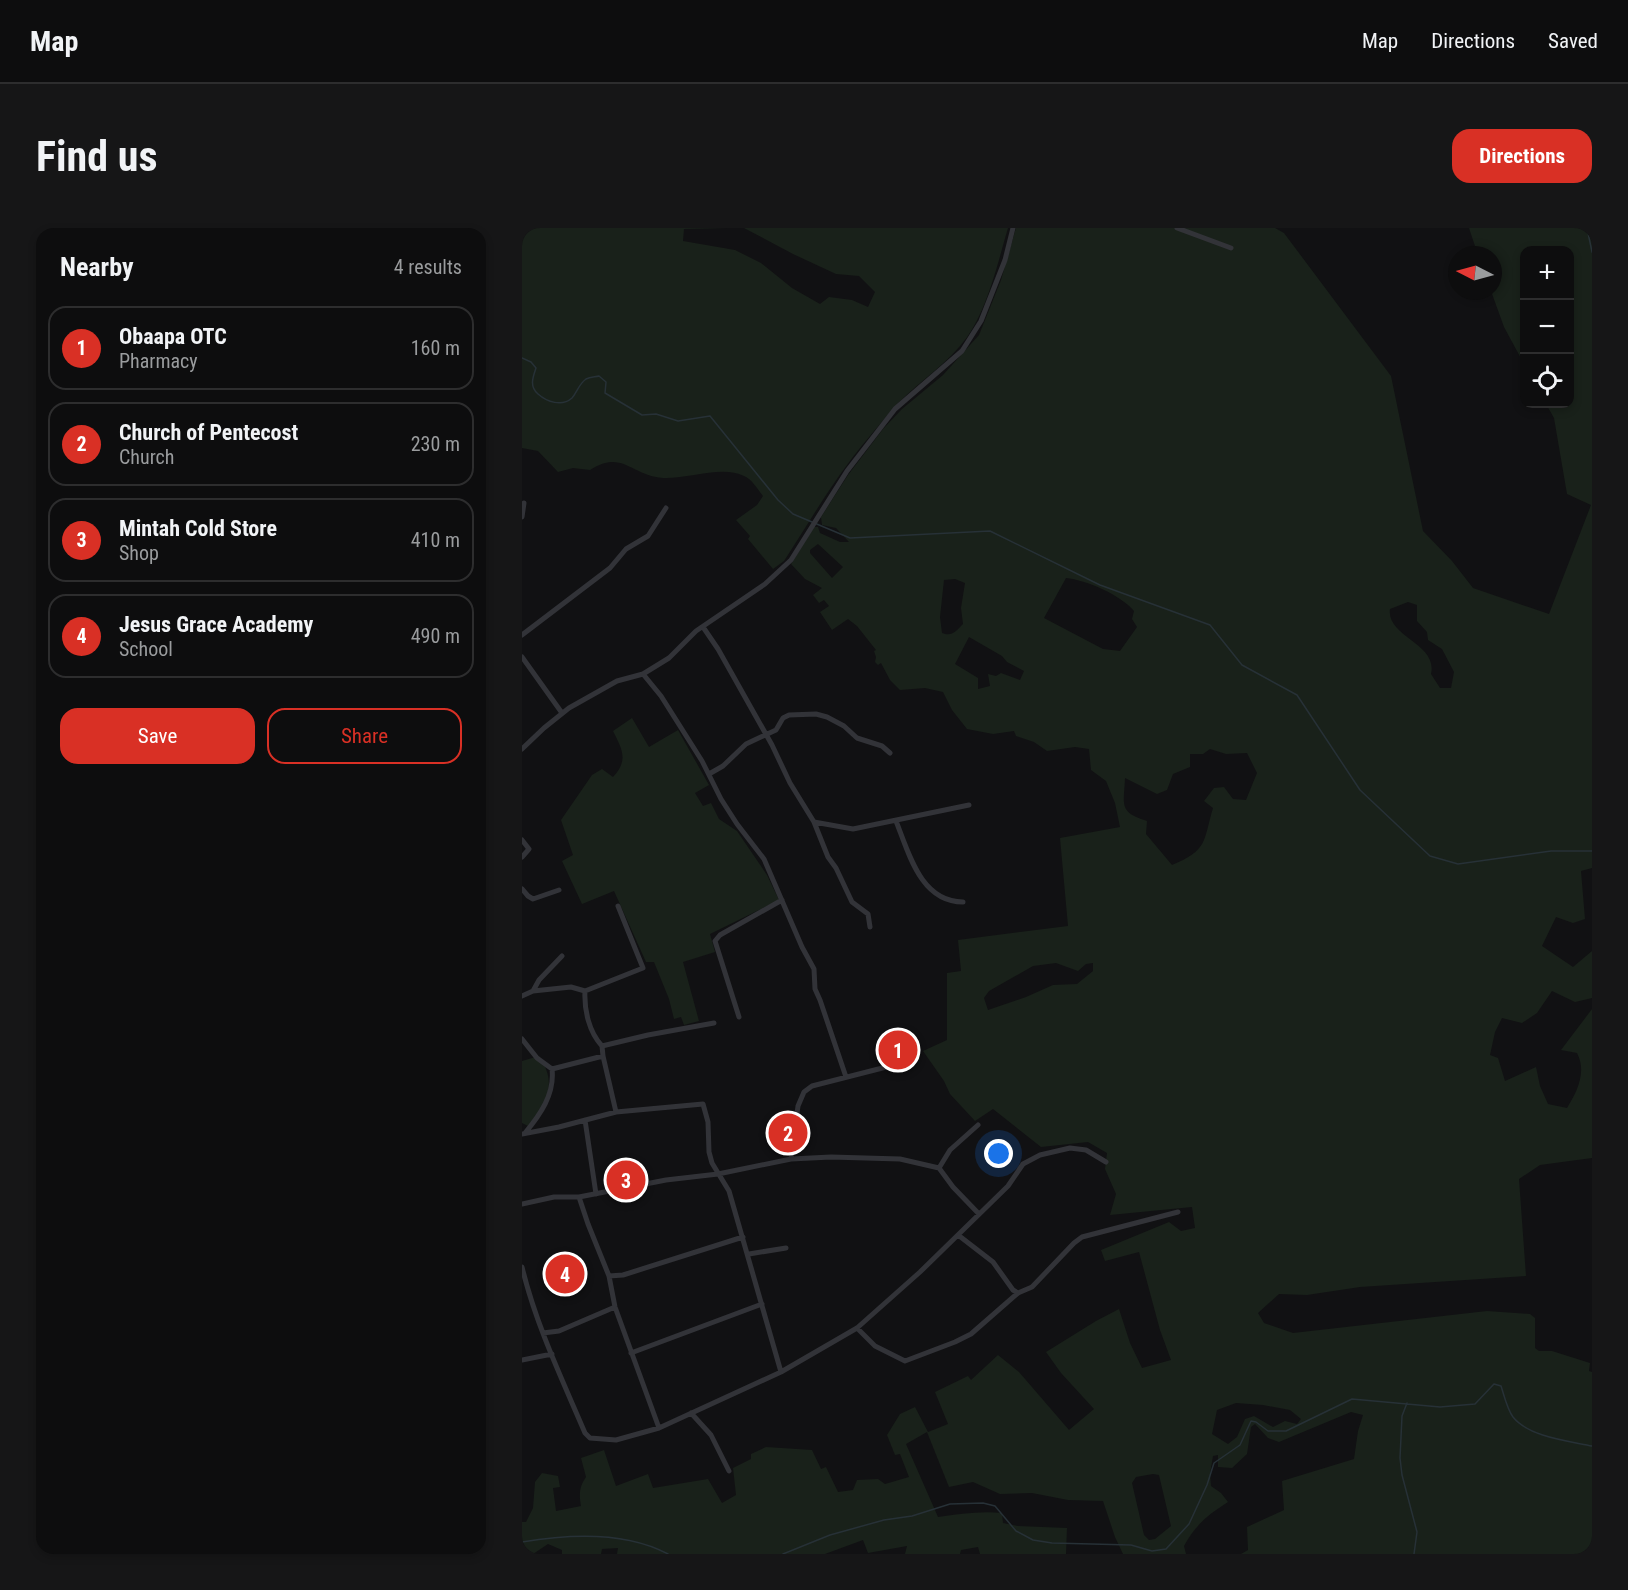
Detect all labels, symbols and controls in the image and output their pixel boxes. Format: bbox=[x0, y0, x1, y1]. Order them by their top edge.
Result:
text: Map bbox=[30, 25, 78, 58]
text: Map bbox=[1362, 29, 1398, 53]
text: Directions bbox=[1431, 29, 1515, 53]
text: Saved bbox=[1548, 29, 1598, 53]
button: Directions bbox=[1452, 129, 1592, 183]
text: Find us bbox=[36, 132, 157, 181]
north arrow bbox=[1448, 246, 1502, 300]
map controls bbox=[1520, 246, 1574, 408]
button: + bbox=[1520, 246, 1574, 300]
text: Nearby bbox=[60, 252, 134, 282]
text: 4 results bbox=[394, 255, 462, 279]
button: − bbox=[1520, 300, 1574, 354]
text: Obaapa OTC bbox=[119, 324, 227, 349]
text: 1 bbox=[76, 336, 87, 360]
text: 160 m bbox=[411, 336, 460, 360]
text: Pharmacy bbox=[119, 349, 198, 373]
button: locate bbox=[1520, 354, 1574, 408]
text: Church of Pentecost bbox=[119, 420, 298, 445]
text: 2 bbox=[76, 432, 87, 456]
text: 230 m bbox=[411, 432, 460, 456]
text: Church bbox=[119, 445, 174, 469]
text: Mintah Cold Store bbox=[119, 516, 277, 541]
text: 3 bbox=[76, 528, 87, 552]
text: 410 m bbox=[411, 528, 460, 552]
text: Shop bbox=[119, 541, 159, 565]
text: Jesus Grace Academy bbox=[119, 612, 313, 637]
text: 4 bbox=[76, 624, 87, 648]
text: 490 m bbox=[411, 624, 460, 648]
text: School bbox=[119, 637, 173, 661]
button: Save bbox=[60, 708, 255, 764]
button: Share bbox=[267, 708, 462, 764]
pin: 1 bbox=[878, 1028, 917, 1072]
pin: 2 bbox=[768, 1110, 808, 1156]
your location bbox=[984, 1139, 1013, 1168]
pin: 3 bbox=[606, 1158, 646, 1202]
pin: 4 bbox=[546, 1252, 585, 1296]

